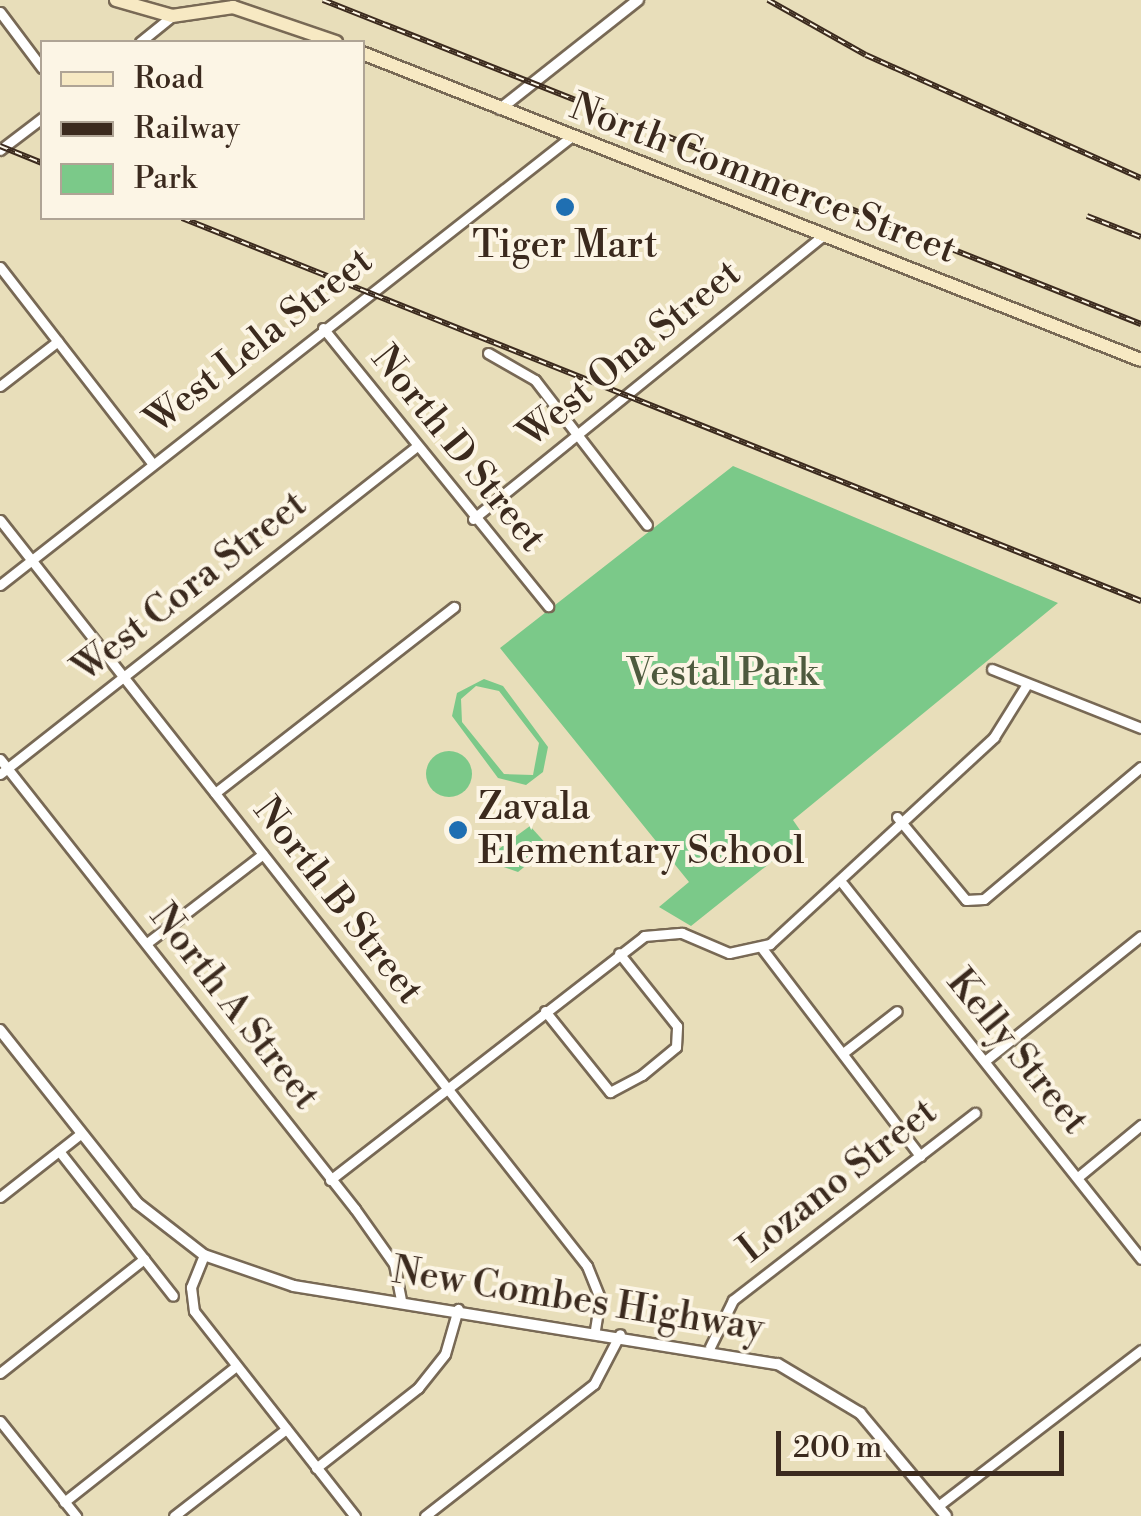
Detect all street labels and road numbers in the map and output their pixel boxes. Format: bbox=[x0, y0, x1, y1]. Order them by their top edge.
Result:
street label: North Commerce Street bbox=[564, 84, 962, 274]
street label: West Lela Street bbox=[136, 238, 382, 444]
street label: West Ona Street bbox=[510, 251, 750, 457]
street label: North D Street bbox=[361, 337, 555, 561]
street label: West Cora Street bbox=[64, 482, 316, 692]
street label: North B Street bbox=[243, 789, 433, 1013]
street label: North A Street bbox=[140, 895, 328, 1119]
street label: Kelly Street bbox=[937, 960, 1097, 1144]
street label: Lozano Street bbox=[730, 1089, 946, 1273]
street label: New Combes Highway bbox=[389, 1248, 767, 1352]

